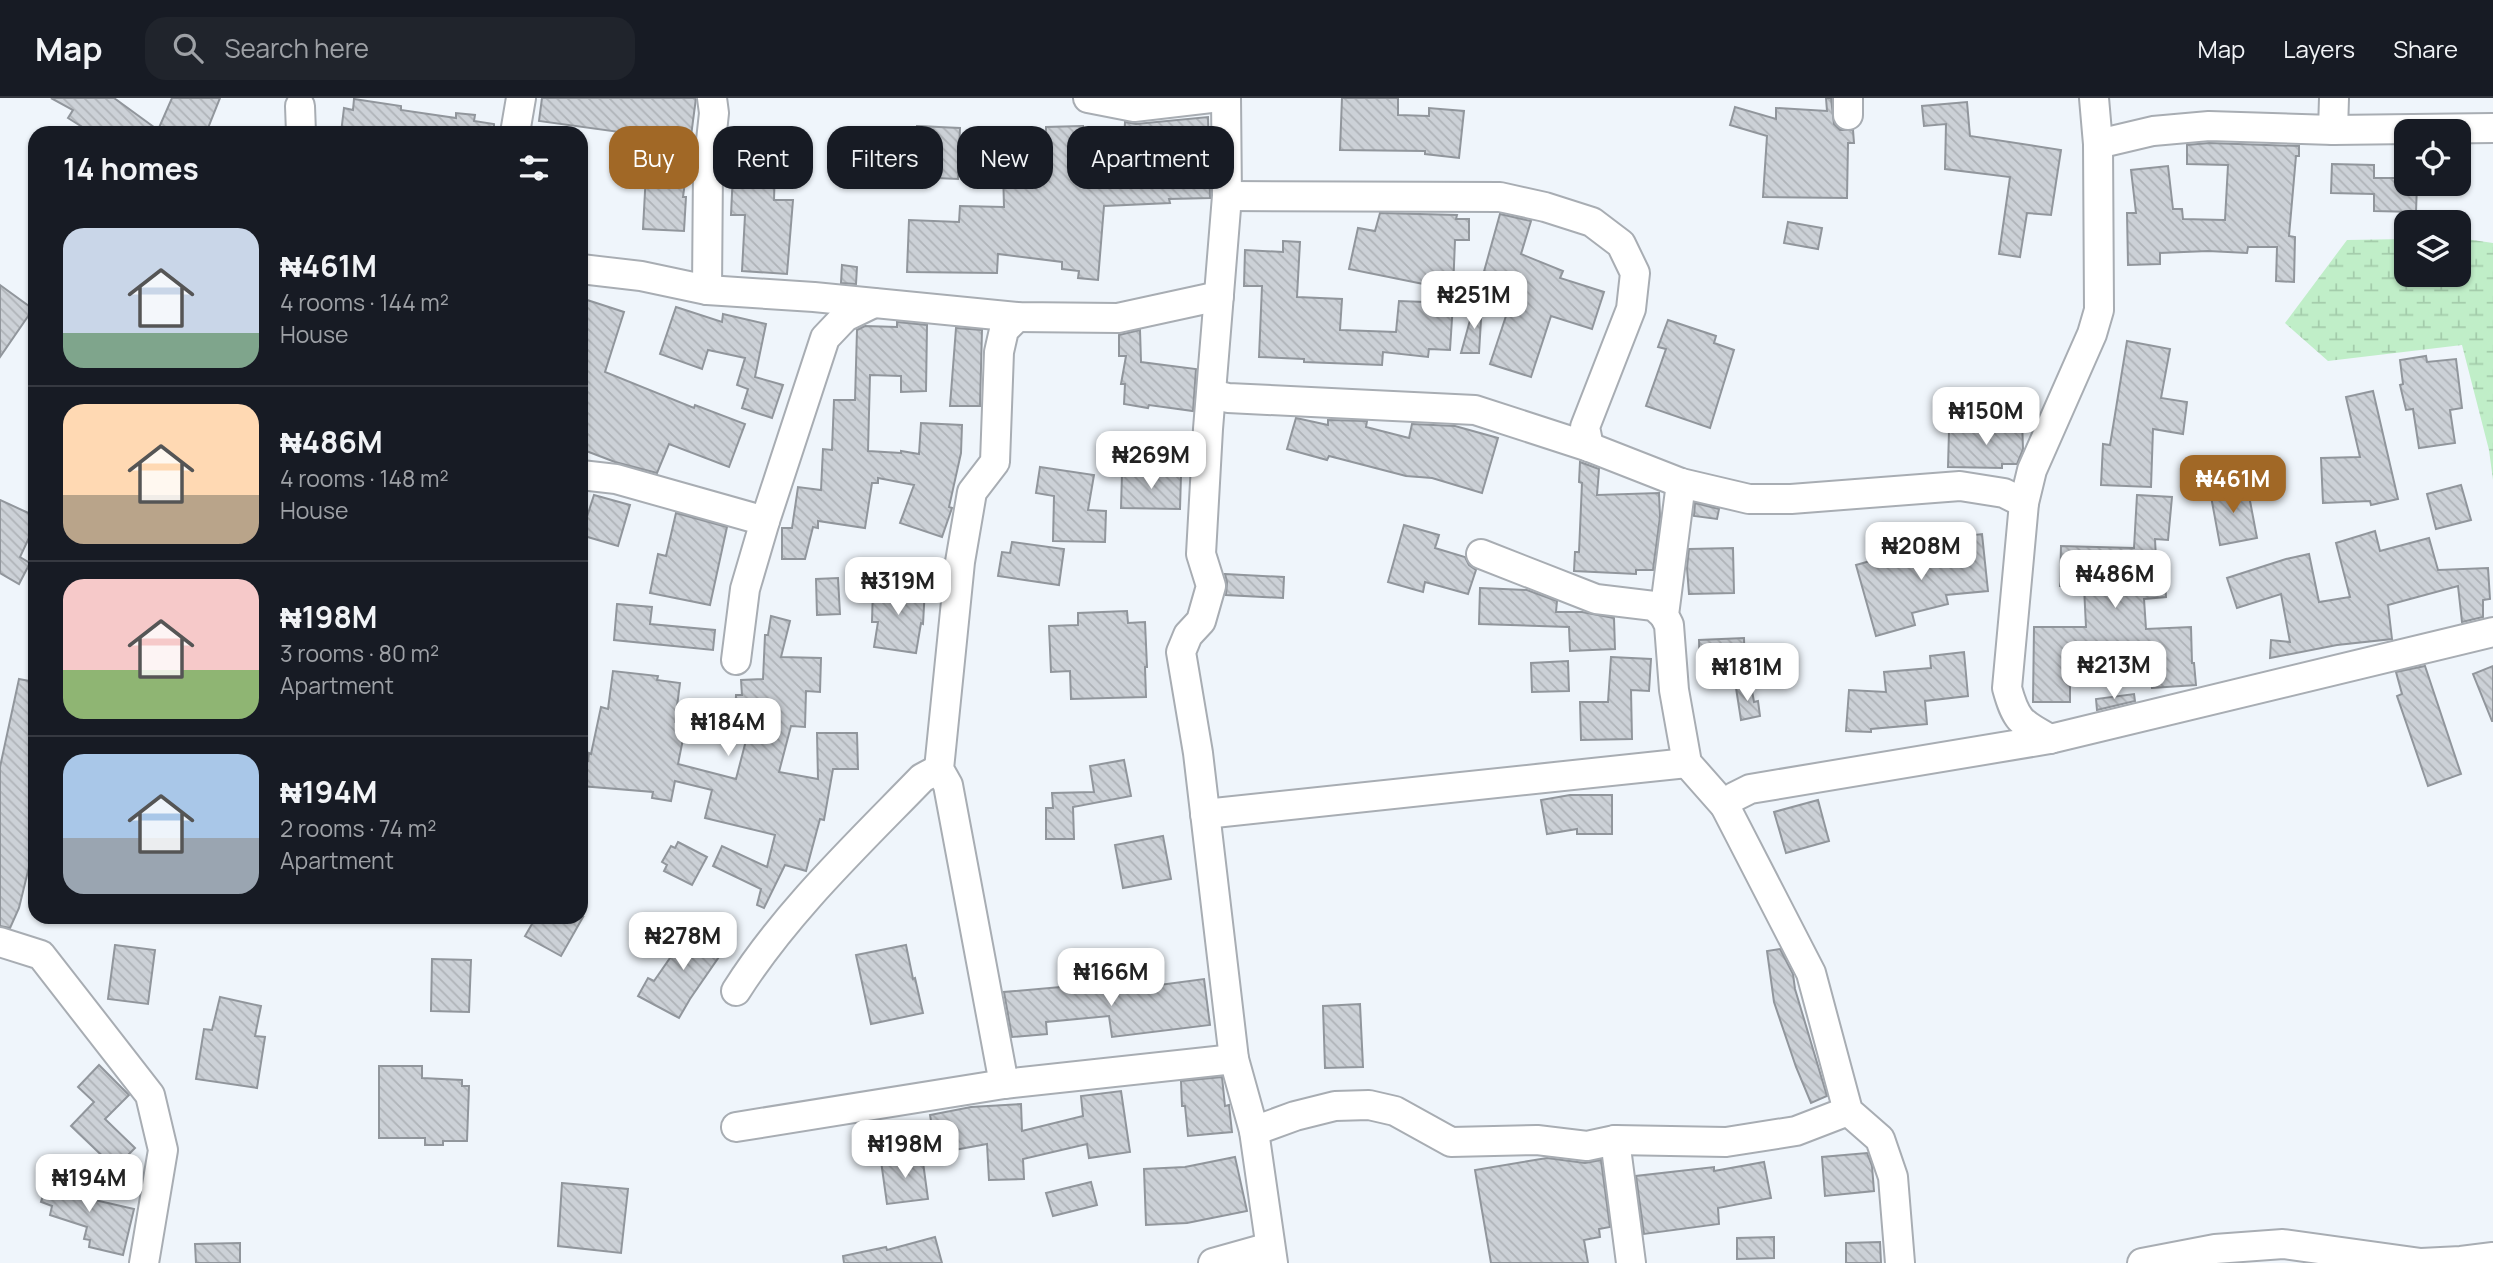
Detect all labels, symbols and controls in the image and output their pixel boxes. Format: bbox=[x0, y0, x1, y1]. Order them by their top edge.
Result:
search box bbox=[145, 17, 635, 80]
text: Map bbox=[35, 26, 103, 71]
icon: search bbox=[169, 29, 207, 67]
text: Search here bbox=[225, 30, 369, 66]
text: Map bbox=[2198, 32, 2245, 65]
text: Layers bbox=[2283, 32, 2355, 65]
text: Share bbox=[2393, 32, 2458, 65]
map controls bbox=[2394, 119, 2471, 287]
button: locate bbox=[2394, 119, 2471, 196]
chip: Buy bbox=[609, 126, 699, 189]
chip: Rent bbox=[713, 126, 813, 189]
chip: Filters bbox=[827, 126, 943, 189]
chip: New bbox=[957, 126, 1053, 189]
chip: Apartment bbox=[1067, 126, 1234, 189]
text: 14 homes bbox=[63, 148, 199, 189]
icon: filters bbox=[515, 149, 553, 187]
button: layers bbox=[2394, 210, 2471, 287]
text: ₦461M bbox=[280, 245, 377, 286]
icon: home bbox=[119, 256, 203, 340]
pin: ₦251M bbox=[1425, 272, 1523, 331]
text: ₦251M bbox=[1437, 278, 1511, 310]
text: 4 rooms · 144 m² bbox=[280, 286, 449, 318]
text: House bbox=[280, 318, 349, 350]
pin: ₦150M bbox=[1937, 388, 2035, 447]
text: ₦150M bbox=[1949, 394, 2023, 426]
text: ₦486M bbox=[280, 421, 383, 462]
icon: home bbox=[119, 432, 203, 516]
pin: ₦269M bbox=[1102, 432, 1200, 491]
text: ₦269M bbox=[1112, 438, 1190, 470]
pin: ₦461M bbox=[2184, 456, 2282, 515]
text: 4 rooms · 148 m² bbox=[280, 462, 449, 494]
text: ₦461M bbox=[2196, 462, 2270, 494]
text: House bbox=[280, 494, 349, 526]
pin: ₦208M bbox=[1872, 522, 1970, 582]
text: ₦208M bbox=[1881, 529, 1961, 561]
pin: ₦486M bbox=[2066, 550, 2164, 610]
text: ₦486M bbox=[2076, 557, 2154, 589]
pin: ₦319M bbox=[849, 558, 947, 617]
text: ₦319M bbox=[861, 564, 935, 596]
text: ₦198M bbox=[280, 596, 377, 637]
icon: home bbox=[119, 607, 203, 691]
text: 3 rooms · 80 m² bbox=[280, 637, 439, 669]
pin: ₦213M bbox=[2065, 642, 2163, 701]
pin: ₦181M bbox=[1698, 644, 1796, 703]
text: ₦213M bbox=[2077, 648, 2151, 680]
text: ₦181M bbox=[1712, 650, 1782, 682]
text: Apartment bbox=[280, 669, 394, 701]
pin: ₦184M bbox=[679, 698, 777, 758]
text: ₦184M bbox=[691, 705, 765, 737]
text: ₦194M bbox=[280, 771, 377, 812]
icon: home bbox=[119, 782, 203, 866]
text: 2 rooms · 74 m² bbox=[280, 812, 436, 844]
text: Apartment bbox=[280, 844, 394, 876]
pin: ₦278M bbox=[634, 912, 732, 972]
text: ₦278M bbox=[645, 919, 721, 951]
pin: ₦166M bbox=[1062, 948, 1160, 1008]
text: ₦166M bbox=[1074, 955, 1148, 987]
pin: ₦198M bbox=[856, 1121, 954, 1180]
text: ₦198M bbox=[868, 1127, 942, 1159]
pin: ₦194M bbox=[40, 1154, 138, 1214]
text: ₦194M bbox=[52, 1161, 126, 1193]

